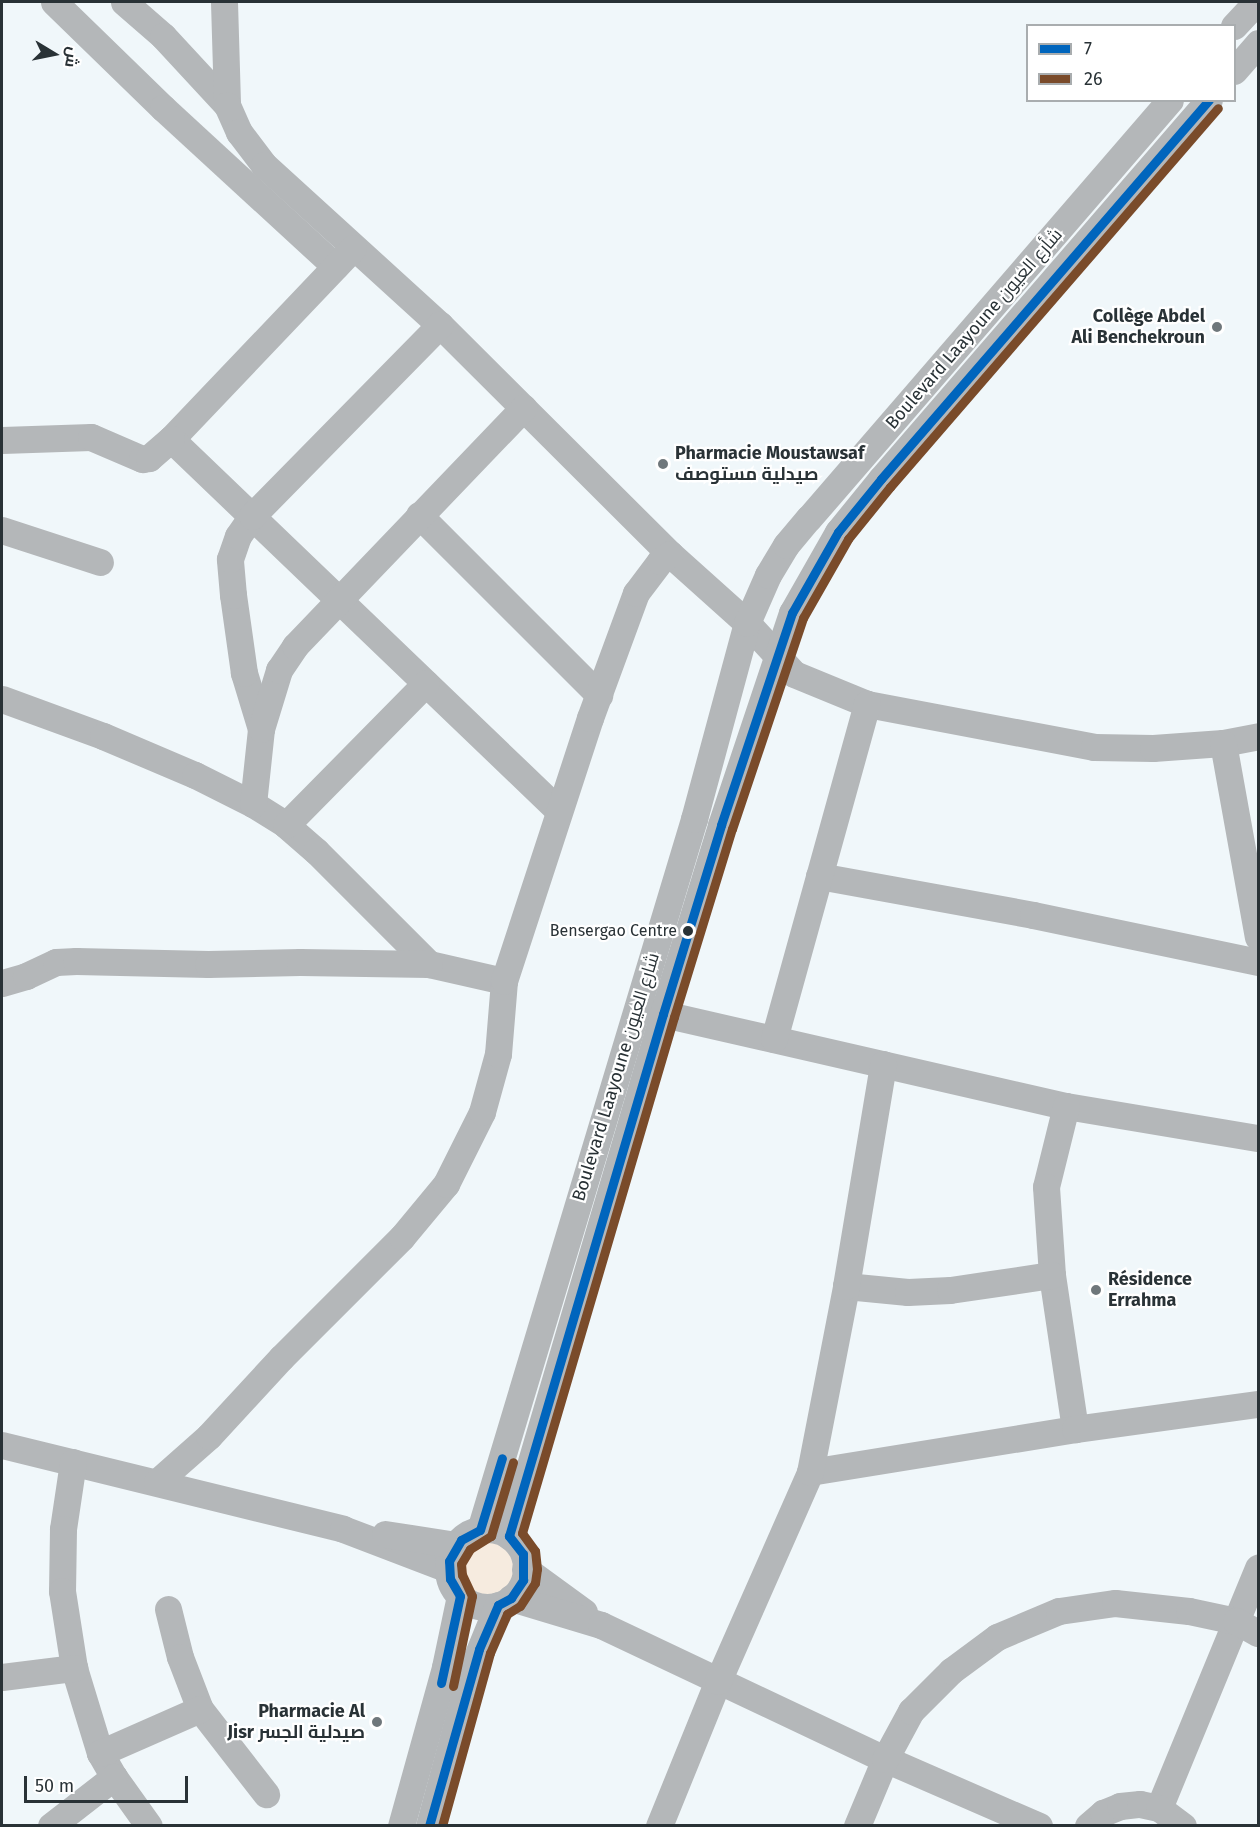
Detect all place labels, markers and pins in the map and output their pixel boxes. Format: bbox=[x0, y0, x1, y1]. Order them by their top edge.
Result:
place label: Collège Abdel Ali Benchekroun bbox=[1072, 306, 1205, 348]
marker: Collège Abdel Ali Benchekroun bbox=[1210, 320, 1224, 334]
place label: Pharmacie Moustawsaf صيدلية مستوصف bbox=[675, 443, 864, 486]
marker: Pharmacie Moustawsaf صيدلية مستوصف bbox=[656, 457, 670, 471]
place label: Bensergao Centre bbox=[550, 921, 677, 941]
marker: Bensergao Centre bbox=[682, 925, 694, 937]
place label: Résidence Errahma bbox=[1108, 1269, 1192, 1312]
marker: Résidence Errahma bbox=[1089, 1283, 1103, 1297]
place label: Pharmacie Al Jisr صيدلية الجسر bbox=[227, 1701, 365, 1744]
marker: Pharmacie Al Jisr صيدلية الجسر bbox=[370, 1715, 384, 1729]

